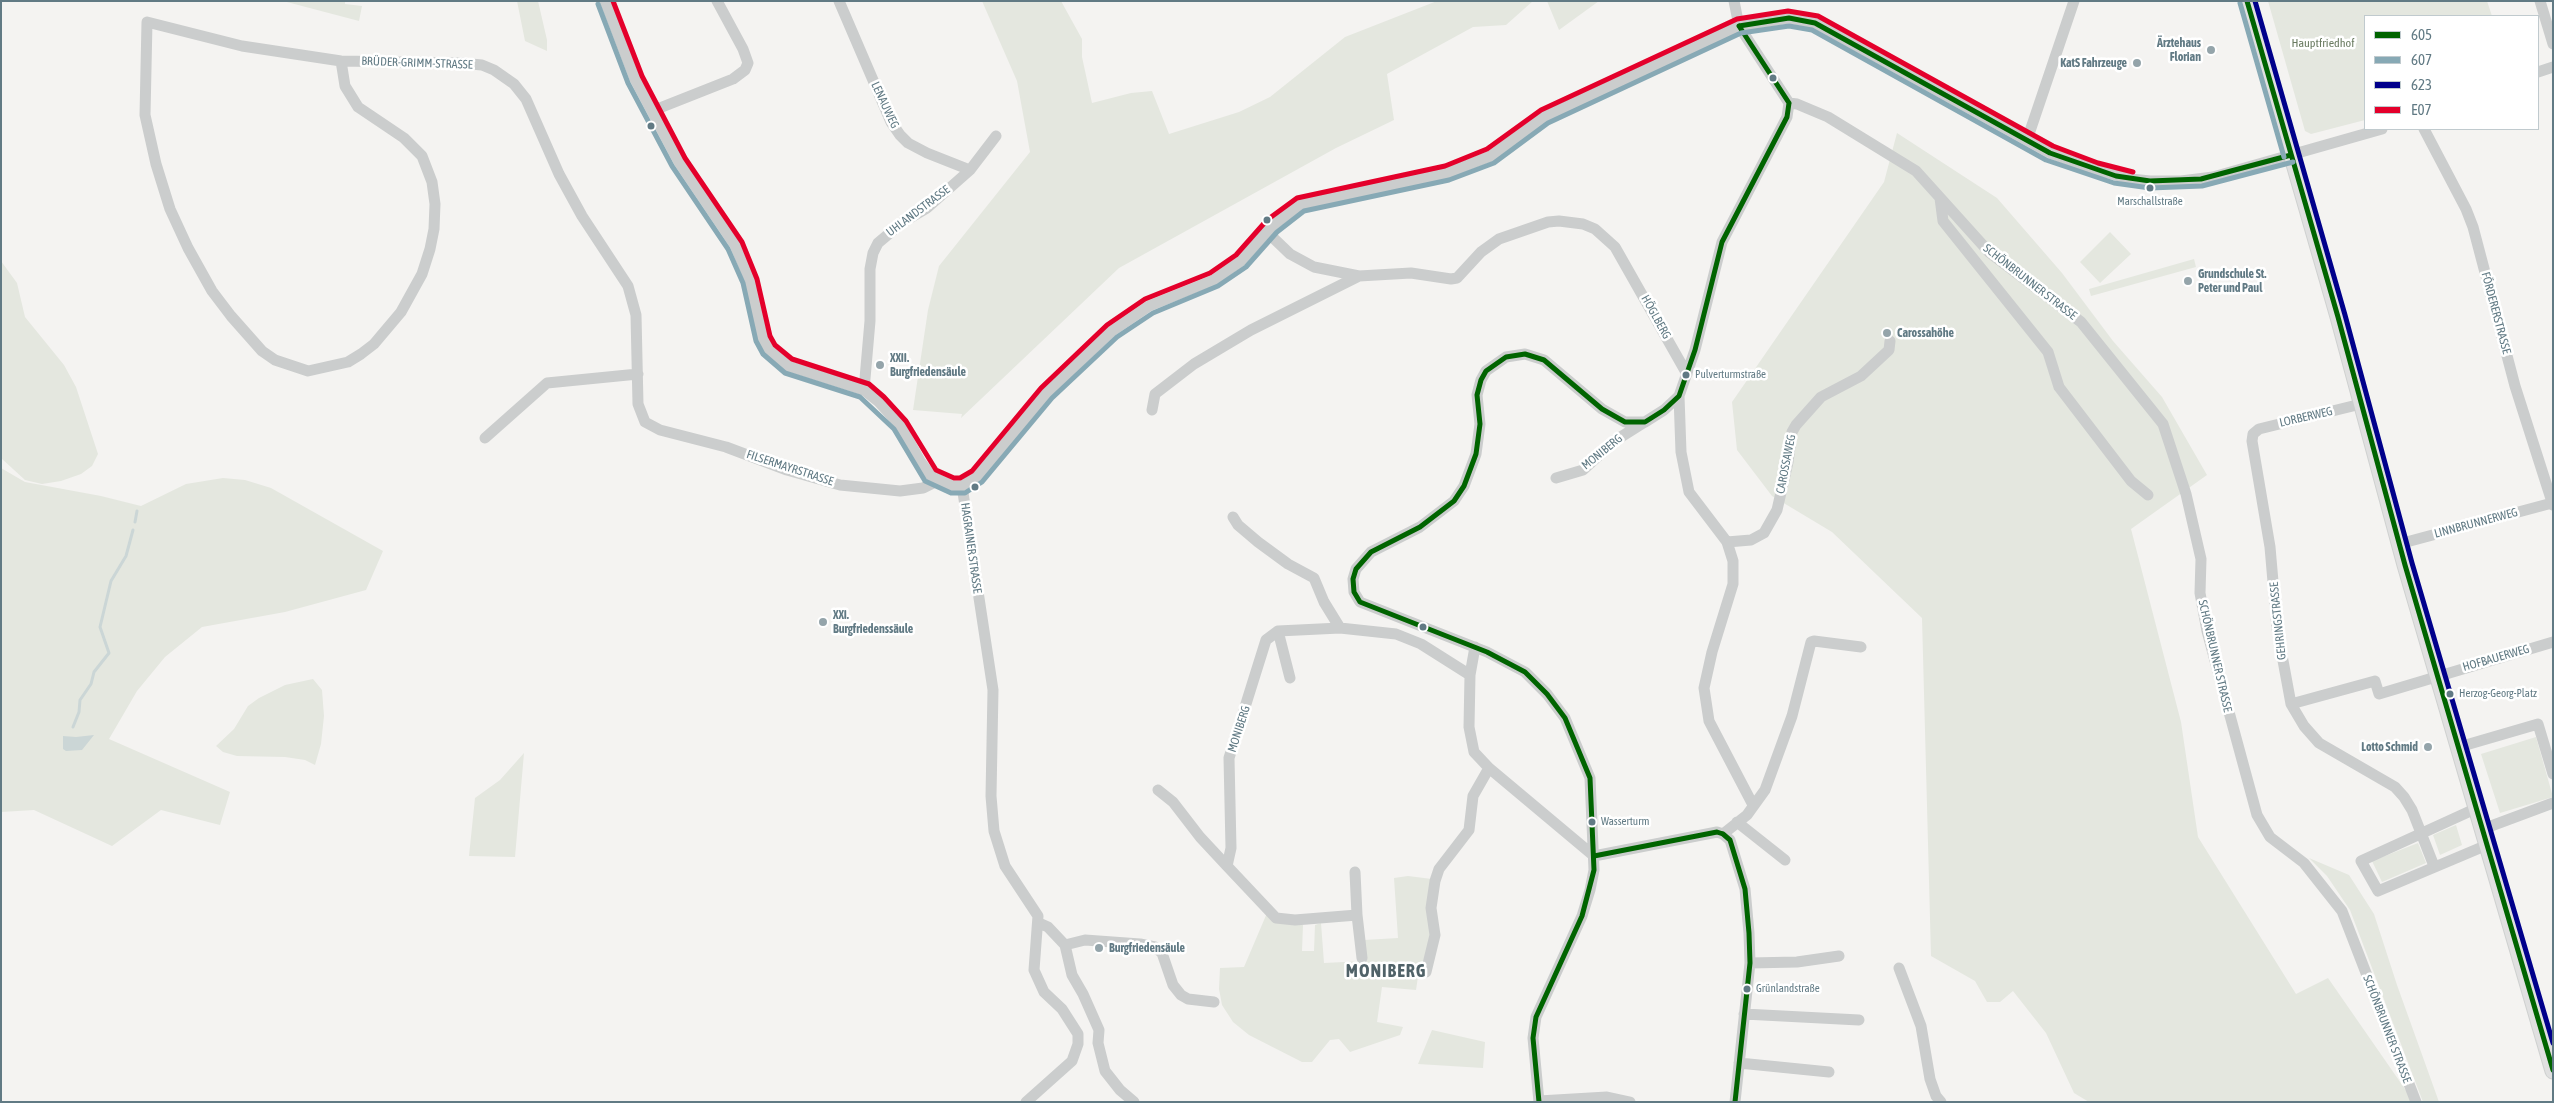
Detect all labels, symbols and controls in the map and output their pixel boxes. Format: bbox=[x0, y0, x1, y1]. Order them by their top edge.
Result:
legend bbox=[2364, 15, 2539, 130]
text: 605 bbox=[2411, 26, 2432, 43]
place label: Ärztehaus Florian bbox=[2157, 36, 2201, 64]
park label: Hauptfriedhof bbox=[2292, 36, 2354, 50]
marker: Ärztehaus Florian bbox=[2205, 44, 2217, 56]
text: 607 bbox=[2411, 51, 2432, 68]
street label: BRÜDER-GRIMM-STRASSE bbox=[361, 54, 473, 72]
place label: KatS Fahrzeuge bbox=[2060, 56, 2127, 70]
marker: KatS Fahrzeuge bbox=[2131, 57, 2143, 69]
unlabelled marker bbox=[1768, 73, 1778, 83]
text: 623 bbox=[2411, 76, 2432, 93]
street label: LENAUWEG bbox=[868, 79, 902, 131]
text: E07 bbox=[2411, 101, 2432, 118]
unlabelled marker bbox=[646, 121, 656, 131]
street label: UHLANDSTRASSE bbox=[883, 182, 953, 240]
marker: Marschallstraße bbox=[2145, 183, 2155, 193]
place label: Marschallstraße bbox=[2117, 195, 2183, 209]
unlabelled marker bbox=[1262, 215, 1272, 225]
street label: SCHÖNBRUNNER STRASSE bbox=[1980, 241, 2080, 323]
place label: Grundschule St. Peter und Paul bbox=[2198, 267, 2266, 295]
street label: FÖRDERERSTRASSE bbox=[2478, 270, 2514, 356]
marker: Grundschule St. Peter und Paul bbox=[2182, 275, 2194, 287]
street label: HÖGLBERG bbox=[1638, 293, 1674, 341]
place label: Carossahöhe bbox=[1897, 326, 1954, 340]
marker: Carossahöhe bbox=[1881, 327, 1893, 339]
place label: XXII. Burgfriedensäule bbox=[890, 351, 966, 379]
marker: XXII. Burgfriedensäule bbox=[874, 359, 886, 371]
place label: Pulverturmstraße bbox=[1695, 368, 1766, 382]
marker: Pulverturmstraße bbox=[1681, 370, 1691, 380]
street label: LORBERWEG bbox=[2278, 404, 2334, 430]
street label: MONIBERG bbox=[1579, 431, 1625, 473]
street label: CAROSSAWEG bbox=[1773, 433, 1799, 495]
street label: FILSERMAYRSTRASSE bbox=[745, 447, 835, 489]
unlabelled marker bbox=[970, 482, 980, 492]
street label: HAGRAINER STRASSE bbox=[958, 502, 984, 594]
street label: LINNBRUNNERWEG bbox=[2433, 505, 2519, 541]
street label: GEHRINGSTRASSE bbox=[2267, 581, 2289, 661]
street label: SCHÖNBRUNNER STRASSE bbox=[2195, 599, 2235, 713]
place label: XXI. Burgfriedenssäule bbox=[833, 608, 913, 636]
marker: XXI. Burgfriedenssäule bbox=[817, 616, 829, 628]
unlabelled marker bbox=[1418, 622, 1428, 632]
street label: HOFBAUERWEG bbox=[2461, 642, 2531, 674]
place label: Herzog-Georg-Platz bbox=[2459, 687, 2537, 701]
marker: Herzog-Georg-Platz bbox=[2445, 689, 2455, 699]
street label: MONIBERG bbox=[1225, 704, 1253, 754]
place label: Lotto Schmid bbox=[2361, 740, 2418, 754]
marker: Lotto Schmid bbox=[2422, 741, 2434, 753]
place label: Wasserturm bbox=[1601, 815, 1649, 829]
marker: Wasserturm bbox=[1587, 817, 1597, 827]
place label: Burgfriedensäule bbox=[1109, 941, 1185, 955]
marker: Burgfriedensäule bbox=[1093, 942, 1105, 954]
district label: MONIBERG bbox=[1345, 960, 1427, 982]
street label: SCHÖNBRUNNER STRASSE bbox=[2360, 973, 2414, 1085]
place label: Grünlandstraße bbox=[1756, 982, 1820, 996]
marker: Grünlandstraße bbox=[1742, 984, 1752, 994]

